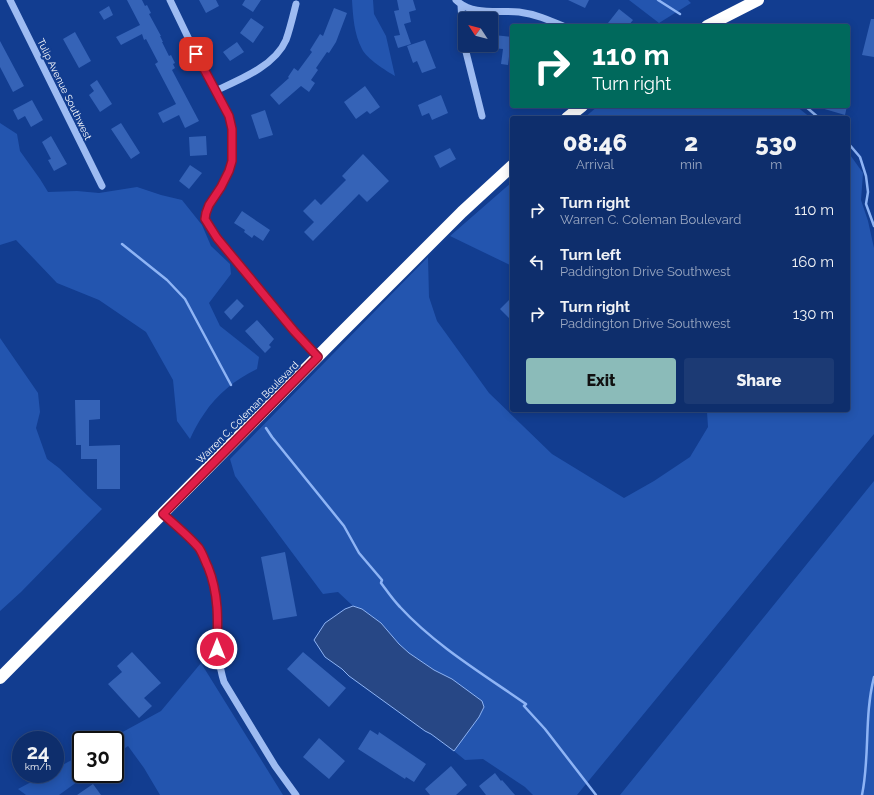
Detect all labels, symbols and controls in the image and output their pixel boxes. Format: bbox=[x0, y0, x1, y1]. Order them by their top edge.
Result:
north arrow bbox=[458, 12, 498, 52]
map controls bbox=[458, 12, 498, 52]
street label: Tulip Avenue Southwest bbox=[35, 37, 94, 142]
pin bbox=[179, 37, 213, 71]
text: 110 m bbox=[592, 39, 670, 72]
icon: right bbox=[526, 40, 578, 92]
icon: arrive bbox=[185, 43, 207, 65]
text: Turn right bbox=[592, 73, 671, 94]
text: 08:46 bbox=[563, 128, 627, 157]
text: 2 bbox=[684, 128, 698, 157]
text: 530 bbox=[755, 128, 797, 157]
text: Arrival bbox=[576, 157, 614, 172]
text: min bbox=[680, 157, 702, 172]
text: m bbox=[770, 157, 782, 172]
text: Turn right bbox=[560, 194, 630, 212]
icon: right bbox=[526, 199, 548, 221]
text: 110 m bbox=[794, 201, 834, 219]
text: Warren C. Coleman Boulevard bbox=[560, 212, 741, 227]
text: Turn left bbox=[560, 246, 621, 264]
icon: left bbox=[526, 251, 548, 273]
text: 160 m bbox=[792, 253, 834, 271]
text: Paddington Drive Southwest bbox=[560, 264, 731, 279]
text: Turn right bbox=[560, 298, 630, 316]
icon: right bbox=[526, 303, 548, 325]
text: 130 m bbox=[793, 305, 834, 323]
text: Paddington Drive Southwest bbox=[560, 316, 731, 331]
button: Exit bbox=[526, 358, 676, 404]
button: Share bbox=[684, 358, 834, 404]
street label: Warren C. Coleman Boulevard bbox=[194, 359, 301, 466]
position arrow bbox=[196, 628, 238, 670]
speed limit sign: 30 bbox=[72, 731, 124, 783]
text: 24 bbox=[27, 740, 49, 764]
text: km/h bbox=[25, 761, 51, 772]

